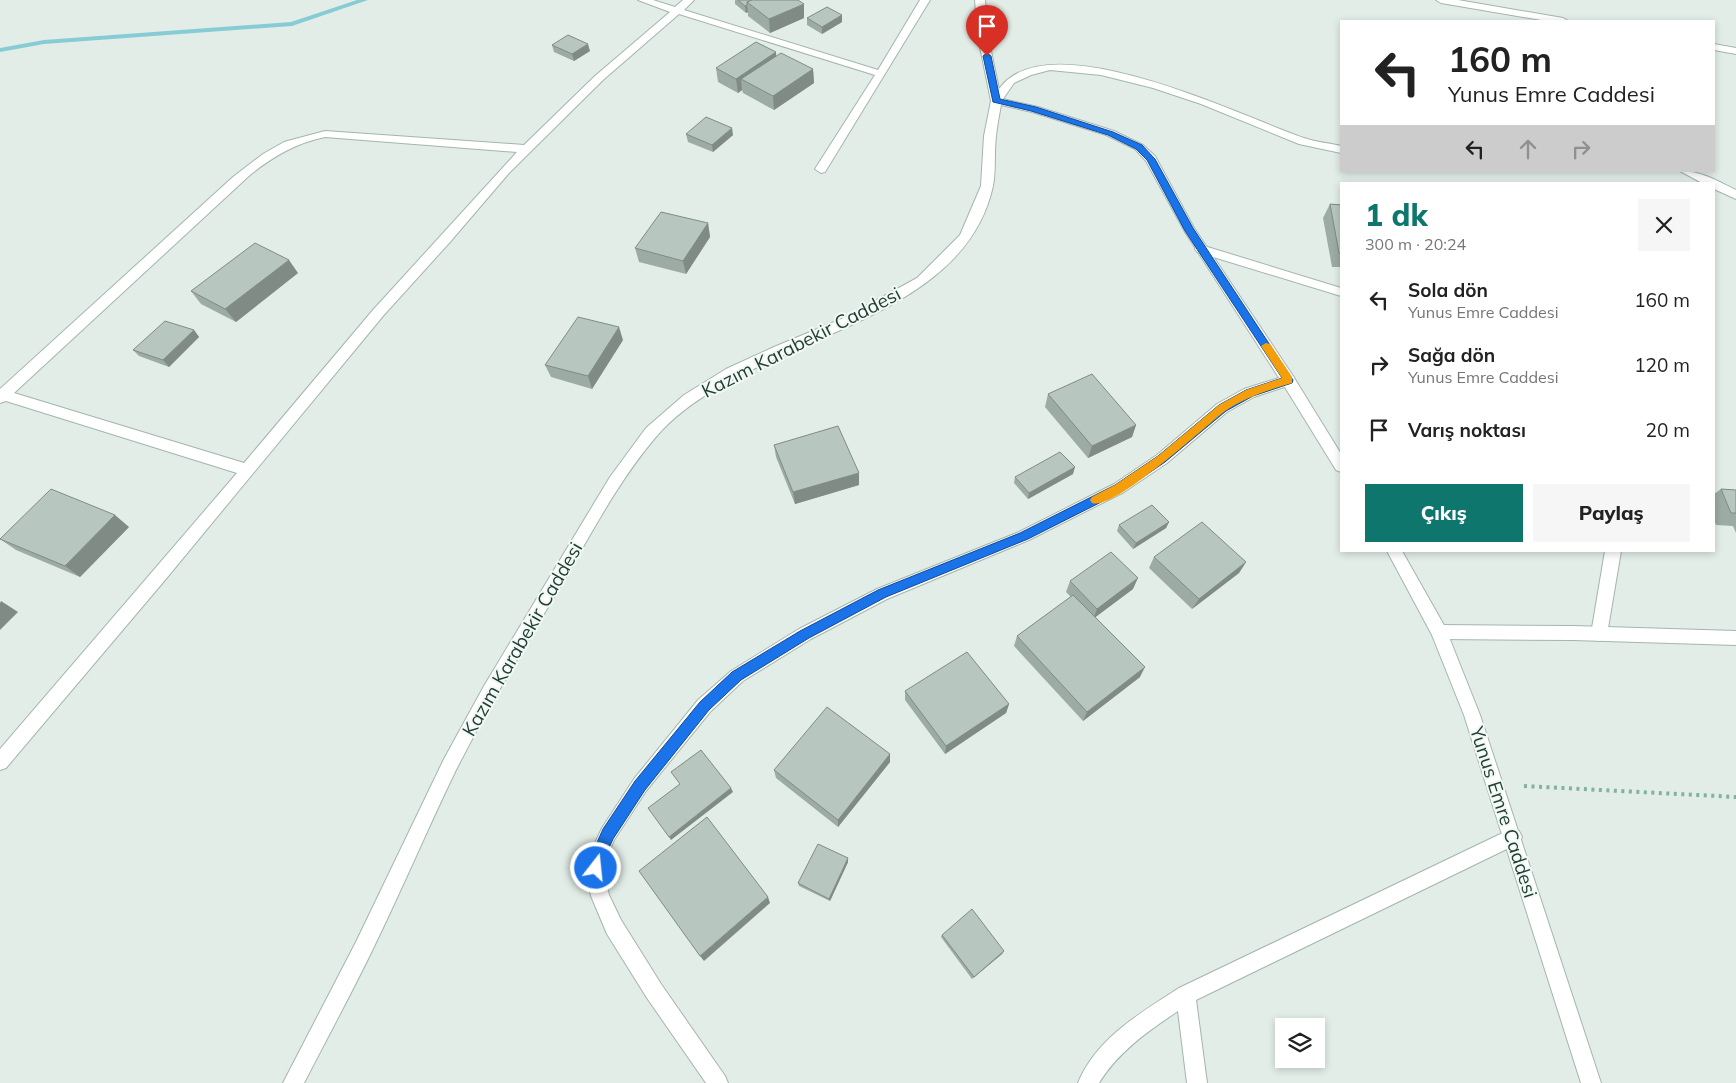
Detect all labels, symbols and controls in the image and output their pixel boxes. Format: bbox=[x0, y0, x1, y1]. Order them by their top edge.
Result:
pin bbox=[966, 5, 1008, 56]
icon: arrive bbox=[973, 12, 1001, 40]
text: 160 m bbox=[1448, 37, 1552, 81]
icon: left bbox=[1365, 40, 1430, 105]
text: Yunus Emre Caddesi bbox=[1448, 80, 1655, 108]
icon: left bbox=[1461, 135, 1489, 163]
icon: ahead bbox=[1514, 135, 1542, 163]
icon: right bbox=[1567, 135, 1595, 163]
text: 1 dk bbox=[1365, 196, 1428, 234]
button: close bbox=[1638, 199, 1690, 251]
text: 300 m · 20:24 bbox=[1365, 234, 1466, 254]
text: Sola dön bbox=[1408, 278, 1488, 302]
street label: Kazım Karabekir Caddesi bbox=[697, 281, 905, 403]
icon: left bbox=[1365, 286, 1393, 314]
text: 160 m bbox=[1634, 288, 1690, 312]
text: Yunus Emre Caddesi bbox=[1408, 302, 1558, 322]
text: Sağa dön bbox=[1408, 343, 1495, 367]
icon: right bbox=[1365, 351, 1393, 379]
text: 120 m bbox=[1634, 353, 1690, 377]
text: Yunus Emre Caddesi bbox=[1408, 367, 1558, 387]
icon: arrive bbox=[1365, 416, 1393, 444]
text: Varış noktası bbox=[1408, 418, 1526, 442]
text: 20 m bbox=[1646, 418, 1690, 442]
button: Çıkış bbox=[1365, 484, 1523, 542]
button: Paylaş bbox=[1533, 484, 1690, 542]
street label: Kazım Karabekir Caddesi bbox=[457, 538, 587, 740]
street label: Yunus Emre Caddesi bbox=[1465, 722, 1543, 901]
position arrow bbox=[569, 841, 621, 893]
map controls bbox=[1275, 1018, 1325, 1068]
button: layers bbox=[1275, 1018, 1325, 1068]

